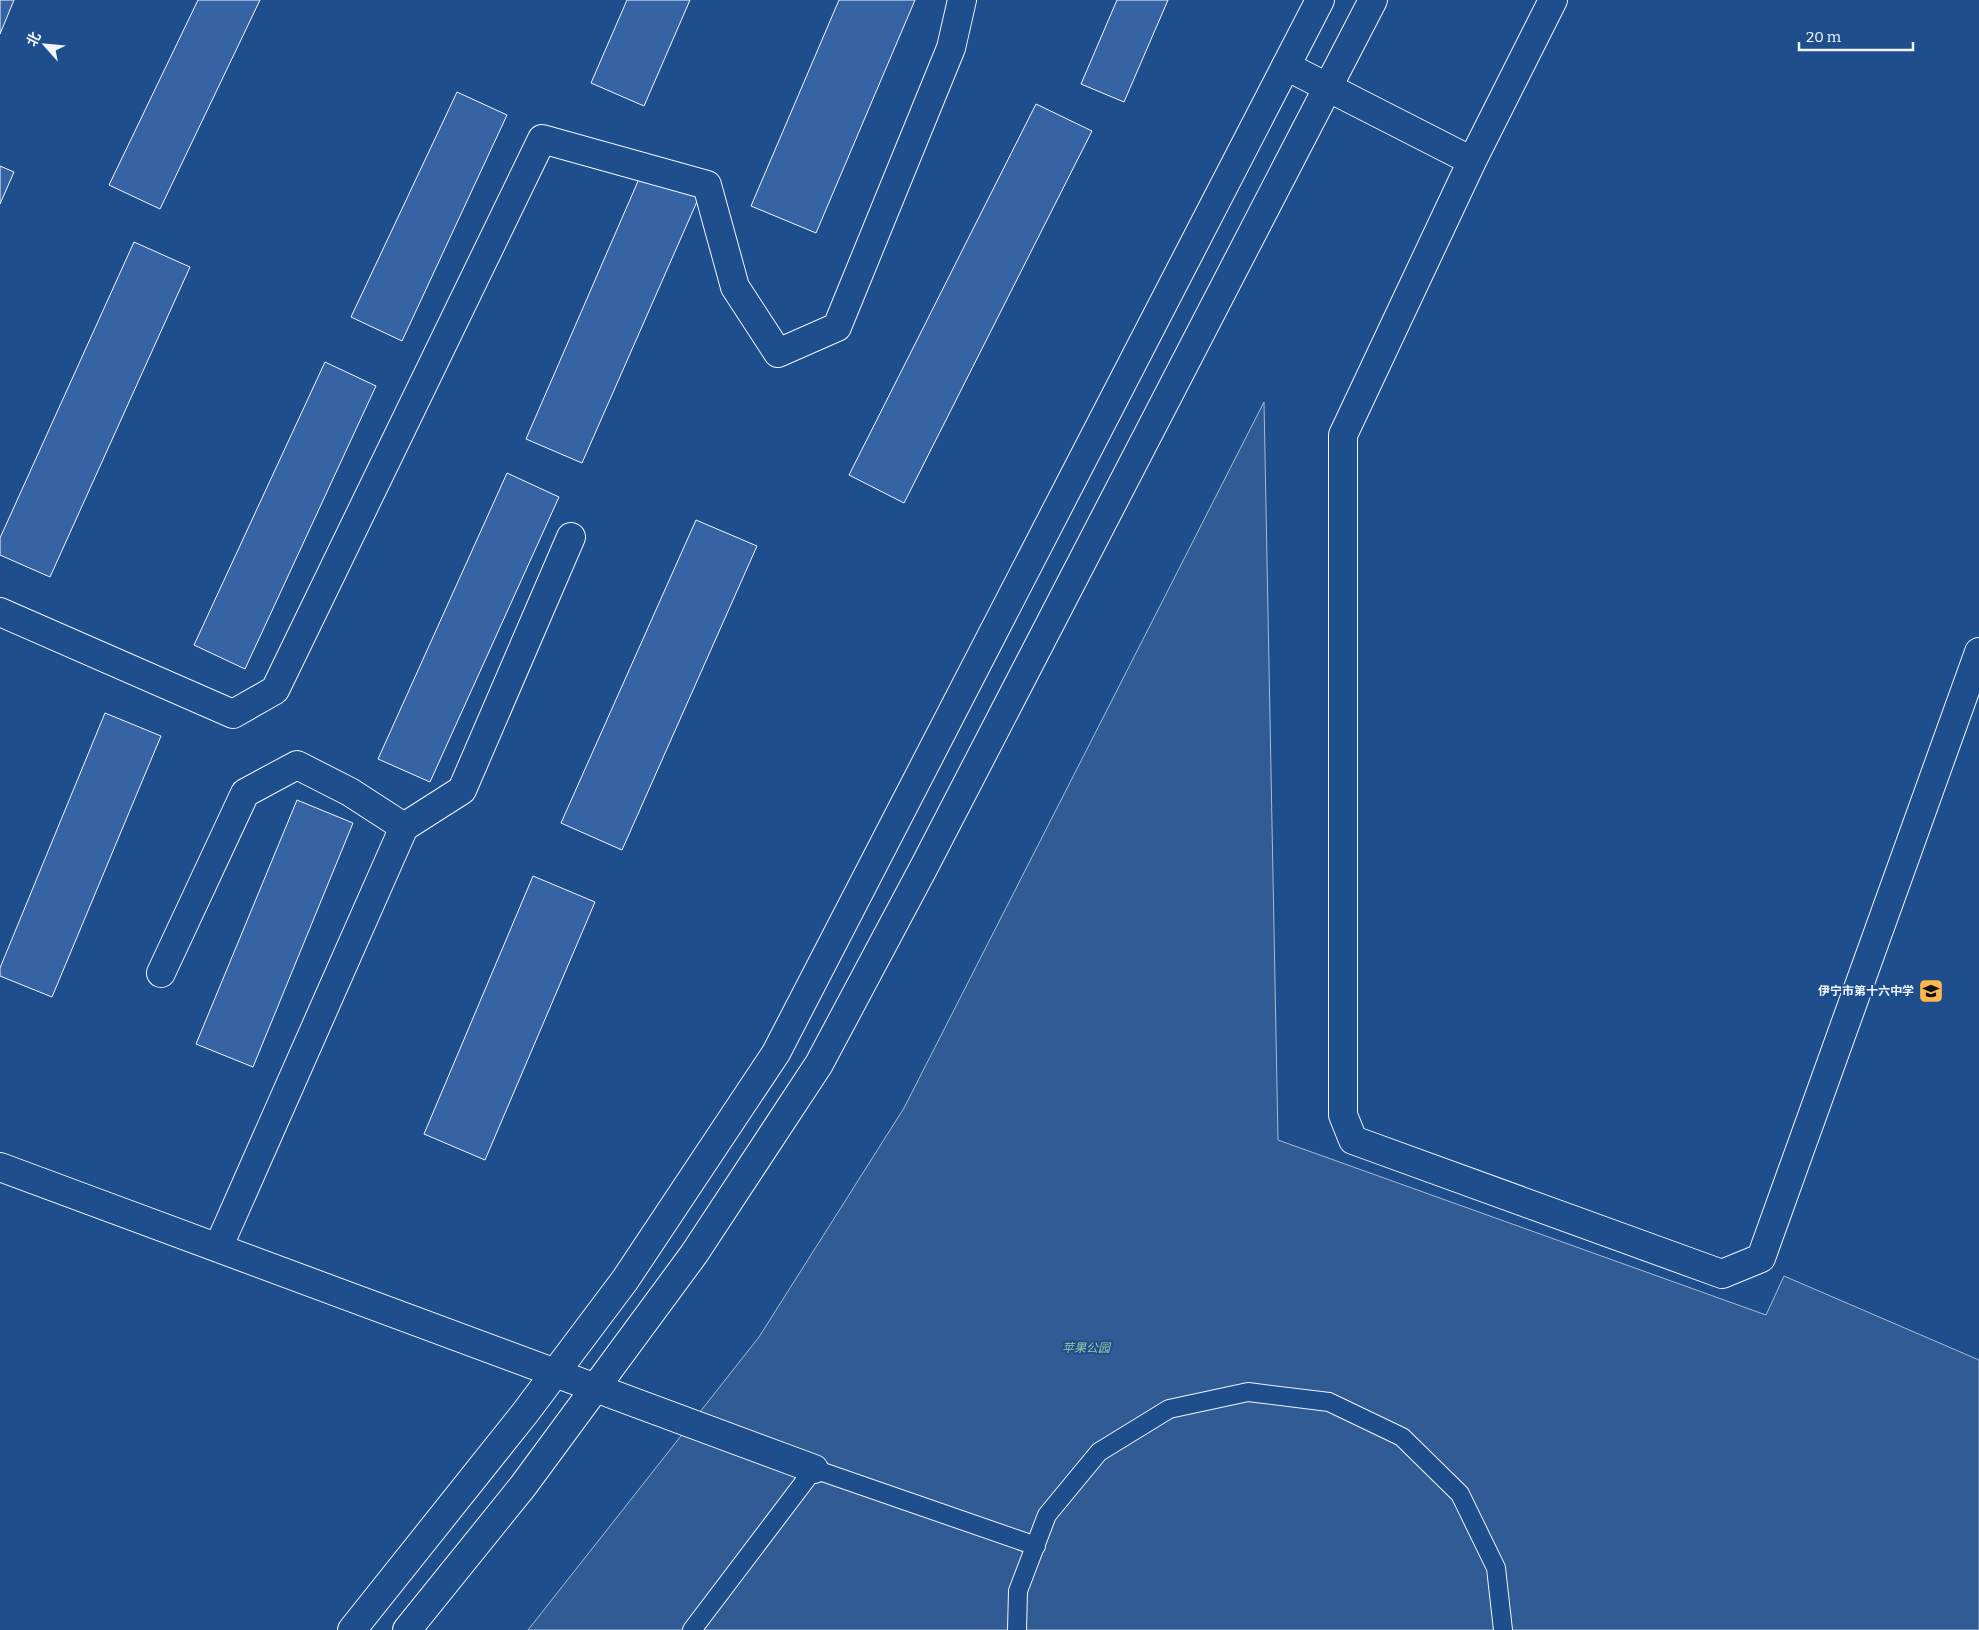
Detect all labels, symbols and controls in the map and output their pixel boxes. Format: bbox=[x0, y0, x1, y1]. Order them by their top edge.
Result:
north arrow bbox=[20, 20, 70, 70]
scale bar bbox=[1799, 20, 1913, 52]
text: 20 m bbox=[1806, 28, 1842, 46]
text: 北 bbox=[23, 29, 45, 49]
school or university icon: 伊宁市第十六中学 bbox=[1918, 978, 1944, 1004]
place label: 伊宁市第十六中学 bbox=[1818, 984, 1914, 998]
park label: 苹果公园 bbox=[1062, 1341, 1112, 1355]

